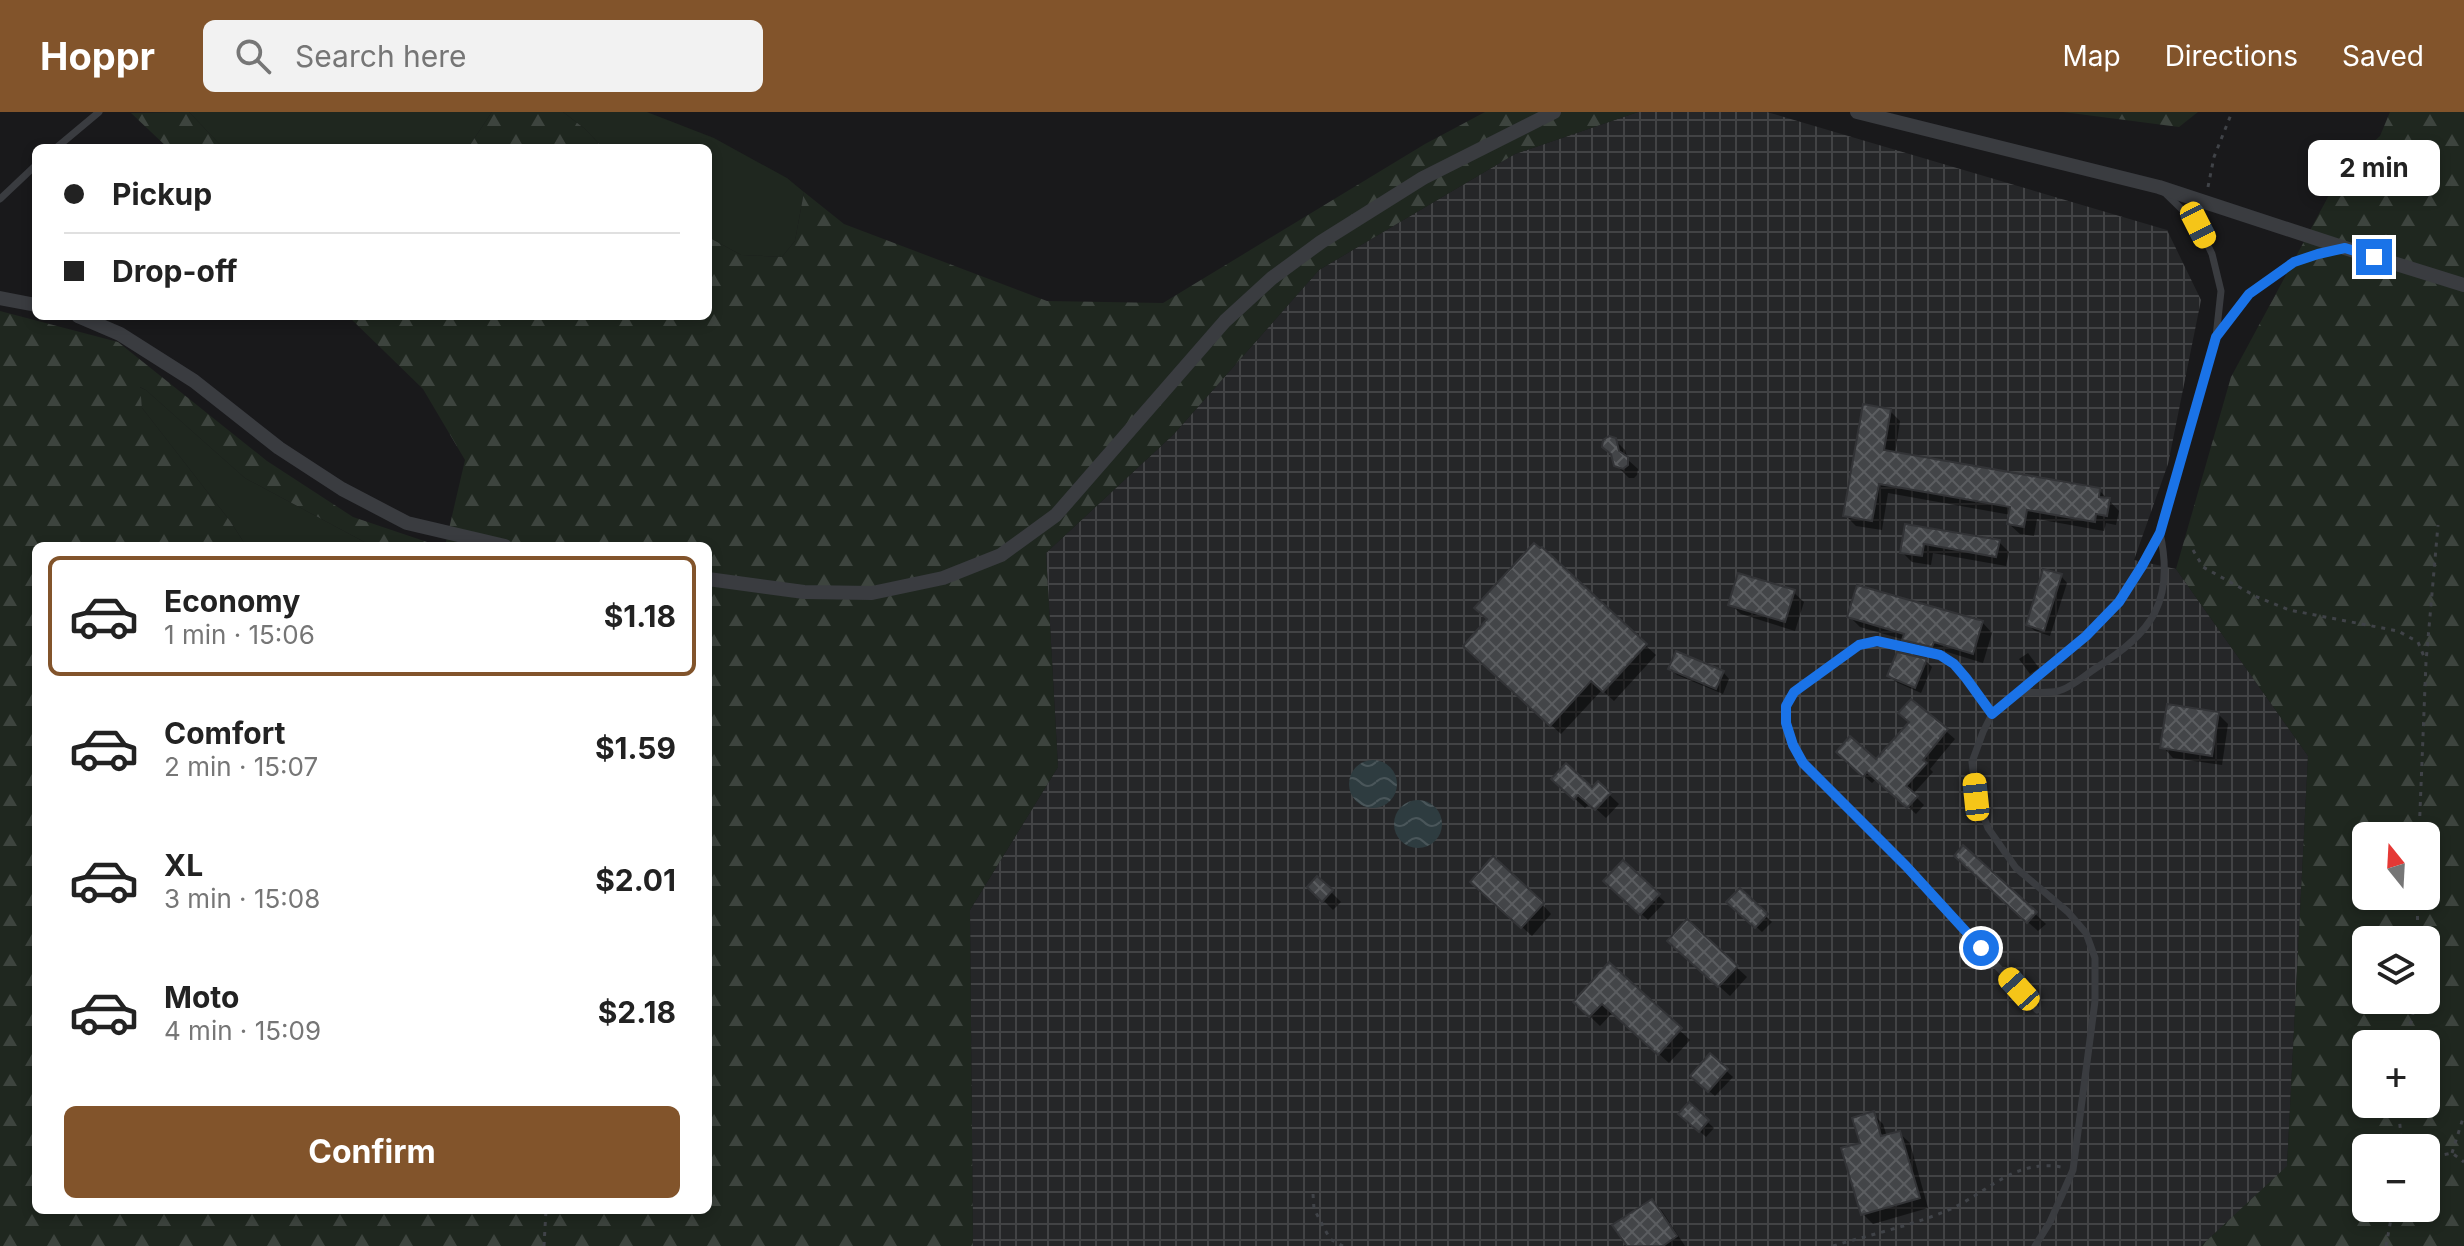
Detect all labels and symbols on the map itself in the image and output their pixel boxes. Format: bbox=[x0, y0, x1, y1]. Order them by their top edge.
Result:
callout: 2 min bbox=[2308, 141, 2440, 197]
car bbox=[2176, 198, 2220, 252]
route end bbox=[2356, 239, 2392, 275]
car bbox=[1962, 772, 1990, 822]
north arrow bbox=[2352, 822, 2440, 910]
route start bbox=[1963, 930, 1999, 966]
car bbox=[1994, 963, 2044, 1015]

